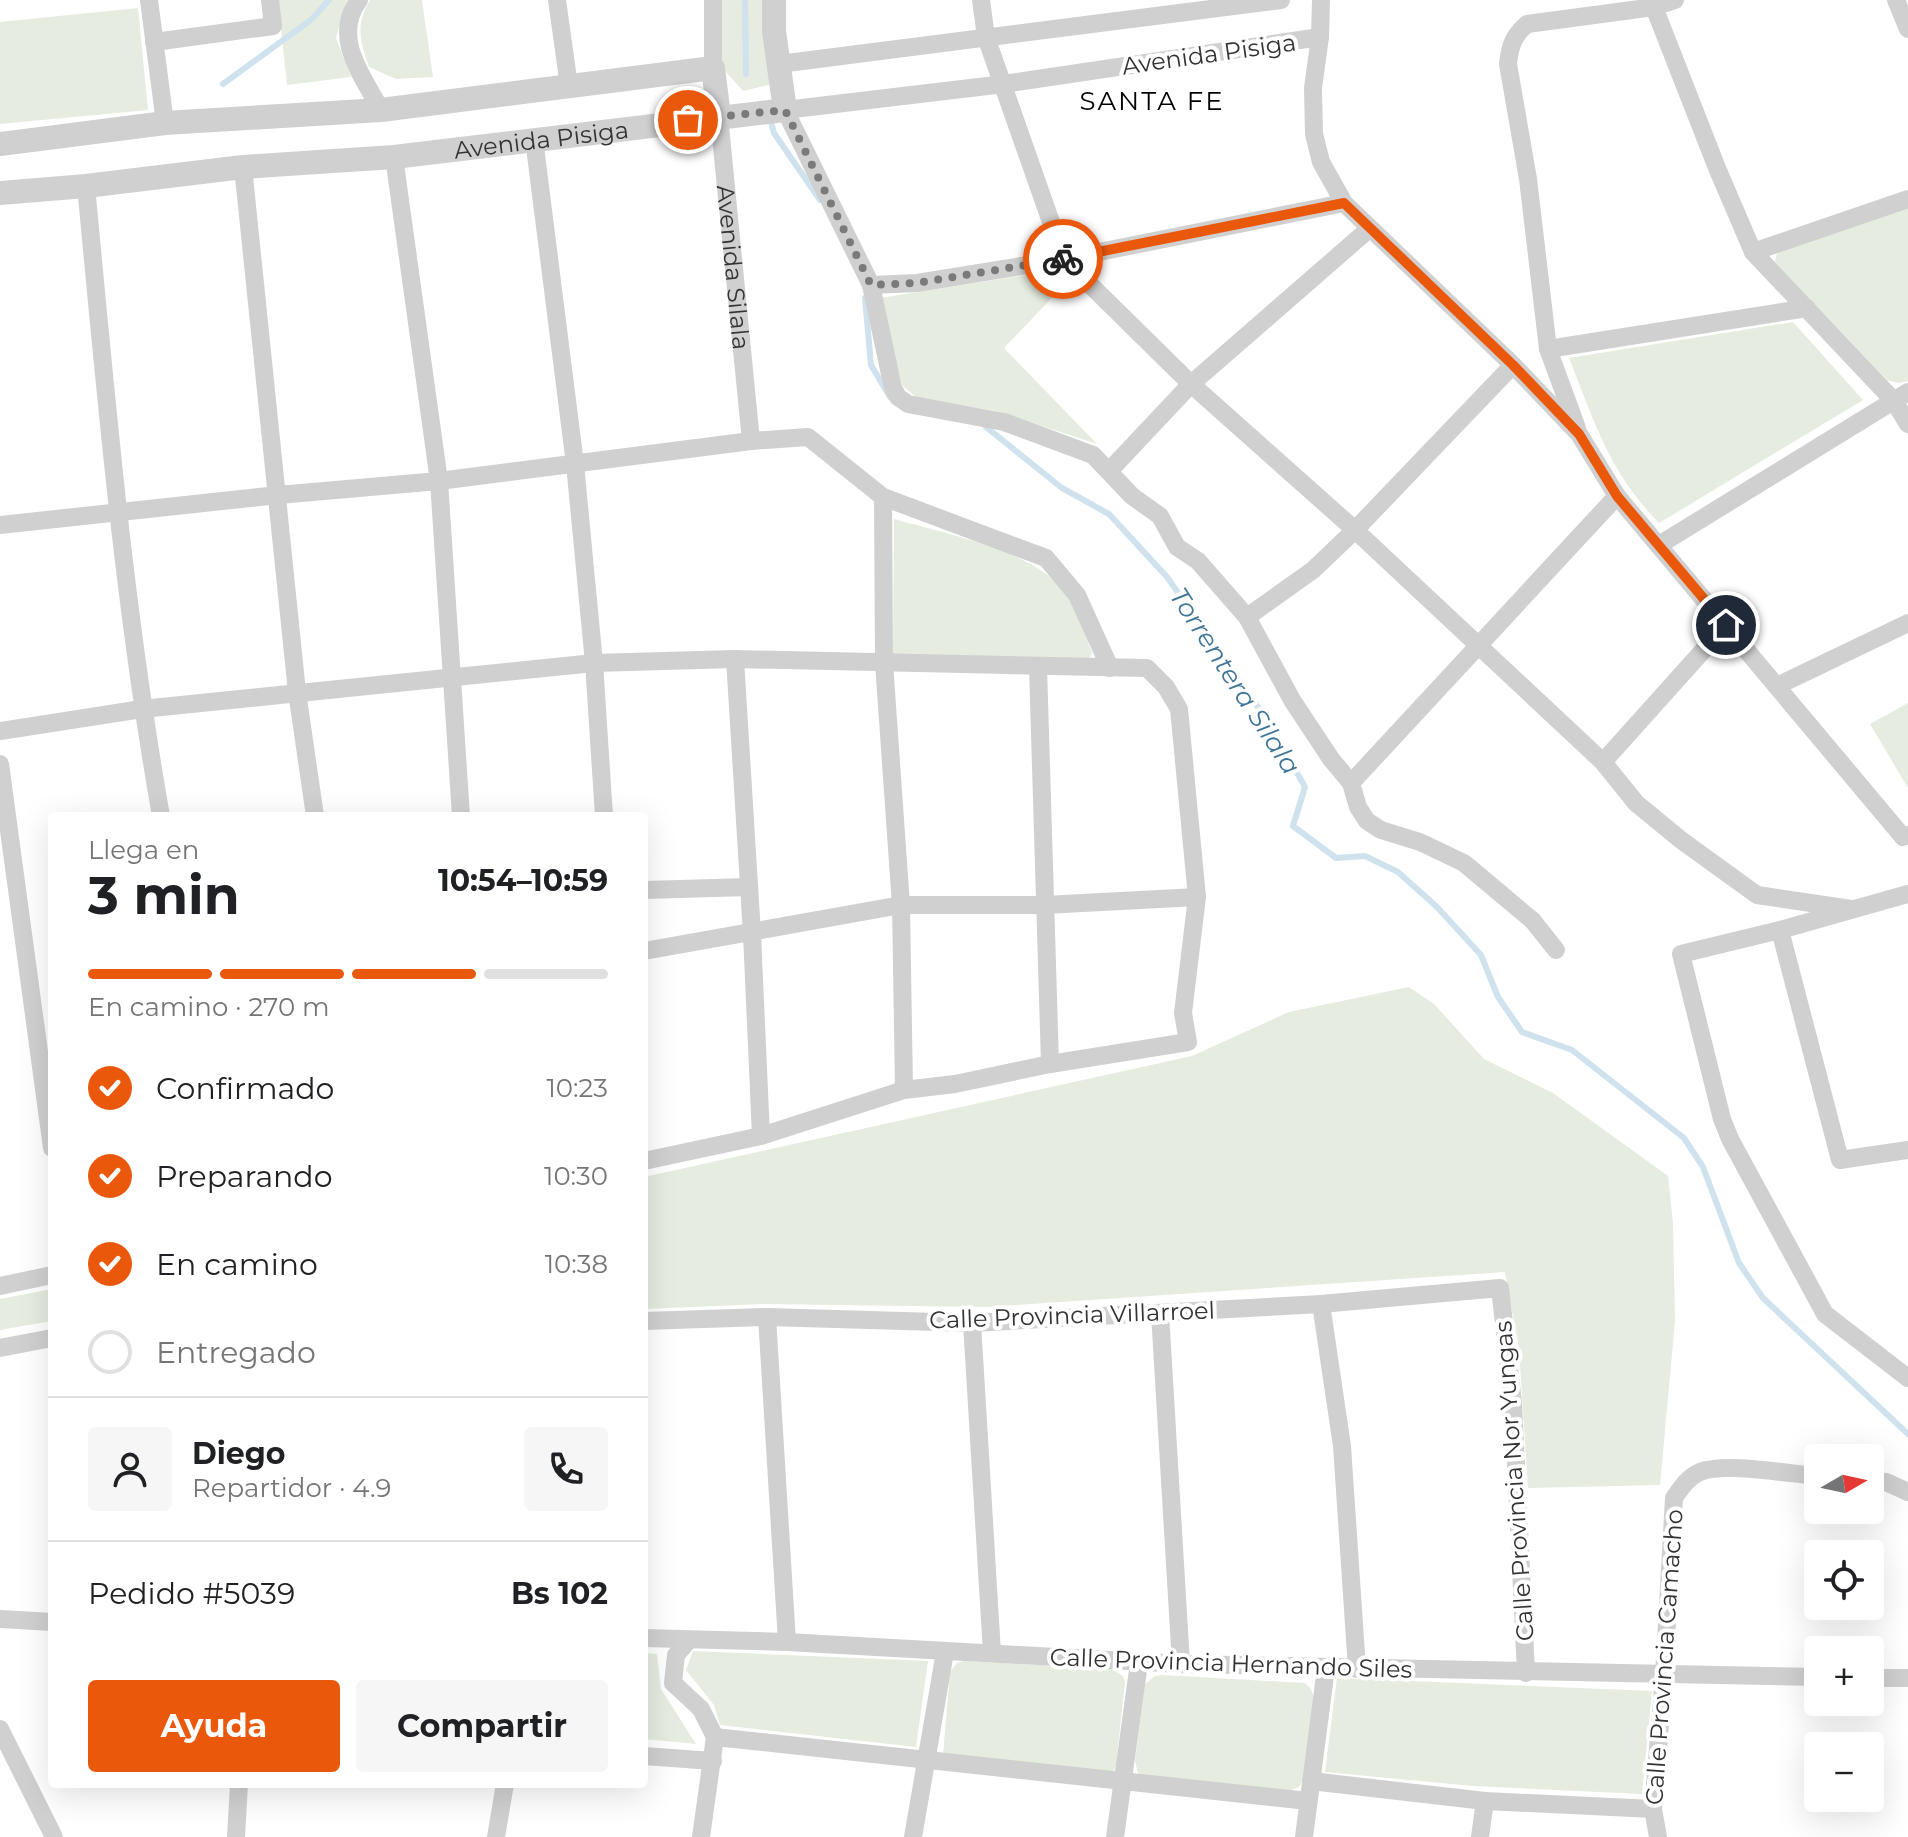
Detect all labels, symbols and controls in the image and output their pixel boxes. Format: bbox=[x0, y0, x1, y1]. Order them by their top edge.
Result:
street label: Avenida Pisiga bbox=[1120, 27, 1298, 81]
district label: SANTA FE bbox=[1079, 85, 1225, 117]
pin bbox=[654, 86, 722, 154]
icon: bag bbox=[666, 98, 710, 142]
street label: Avenida Pisiga bbox=[452, 114, 630, 164]
street label: Avenida Silala bbox=[711, 183, 756, 351]
courier bbox=[1023, 219, 1103, 299]
icon: bike bbox=[1041, 237, 1085, 281]
water label: Torrentera Silala bbox=[1163, 582, 1307, 780]
pin bbox=[1692, 591, 1760, 659]
icon: home bbox=[1704, 603, 1748, 647]
text: Llega en bbox=[88, 834, 199, 866]
text: 10:54–10:59 bbox=[438, 862, 608, 899]
text: 3 min bbox=[88, 864, 240, 927]
text: En camino · 270 m bbox=[88, 991, 330, 1023]
icon: check bbox=[88, 1066, 132, 1110]
text: Confirmado bbox=[156, 1070, 334, 1107]
text: 10:23 bbox=[546, 1072, 608, 1104]
icon: check bbox=[88, 1154, 132, 1198]
text: Preparando bbox=[156, 1158, 333, 1195]
text: 10:30 bbox=[544, 1160, 608, 1192]
icon: check bbox=[88, 1242, 132, 1286]
text: En camino bbox=[156, 1246, 318, 1283]
text: 10:38 bbox=[545, 1248, 608, 1280]
street label: Calle Provincia Villarroel bbox=[929, 1296, 1215, 1334]
street label: Calle Provincia Nor Yungas bbox=[1488, 1320, 1540, 1642]
text: Entregado bbox=[156, 1334, 316, 1371]
button: person bbox=[88, 1427, 172, 1511]
button: phone bbox=[524, 1427, 608, 1511]
text: Diego bbox=[192, 1435, 285, 1472]
north arrow bbox=[1804, 1444, 1884, 1524]
map controls bbox=[1804, 1444, 1884, 1812]
text: Repartidor · 4.9 bbox=[192, 1472, 391, 1504]
street label: Calle Provincia Camacho bbox=[1639, 1508, 1689, 1806]
button: locate bbox=[1804, 1540, 1884, 1620]
text: Pedido #5039 bbox=[88, 1575, 295, 1612]
text: Bs 102 bbox=[511, 1575, 608, 1612]
button: + bbox=[1804, 1636, 1884, 1716]
street label: Calle Provincia Hernando Siles bbox=[1049, 1642, 1413, 1684]
button: Ayuda bbox=[88, 1680, 340, 1772]
button: Compartir bbox=[356, 1680, 608, 1772]
button: − bbox=[1804, 1732, 1884, 1812]

